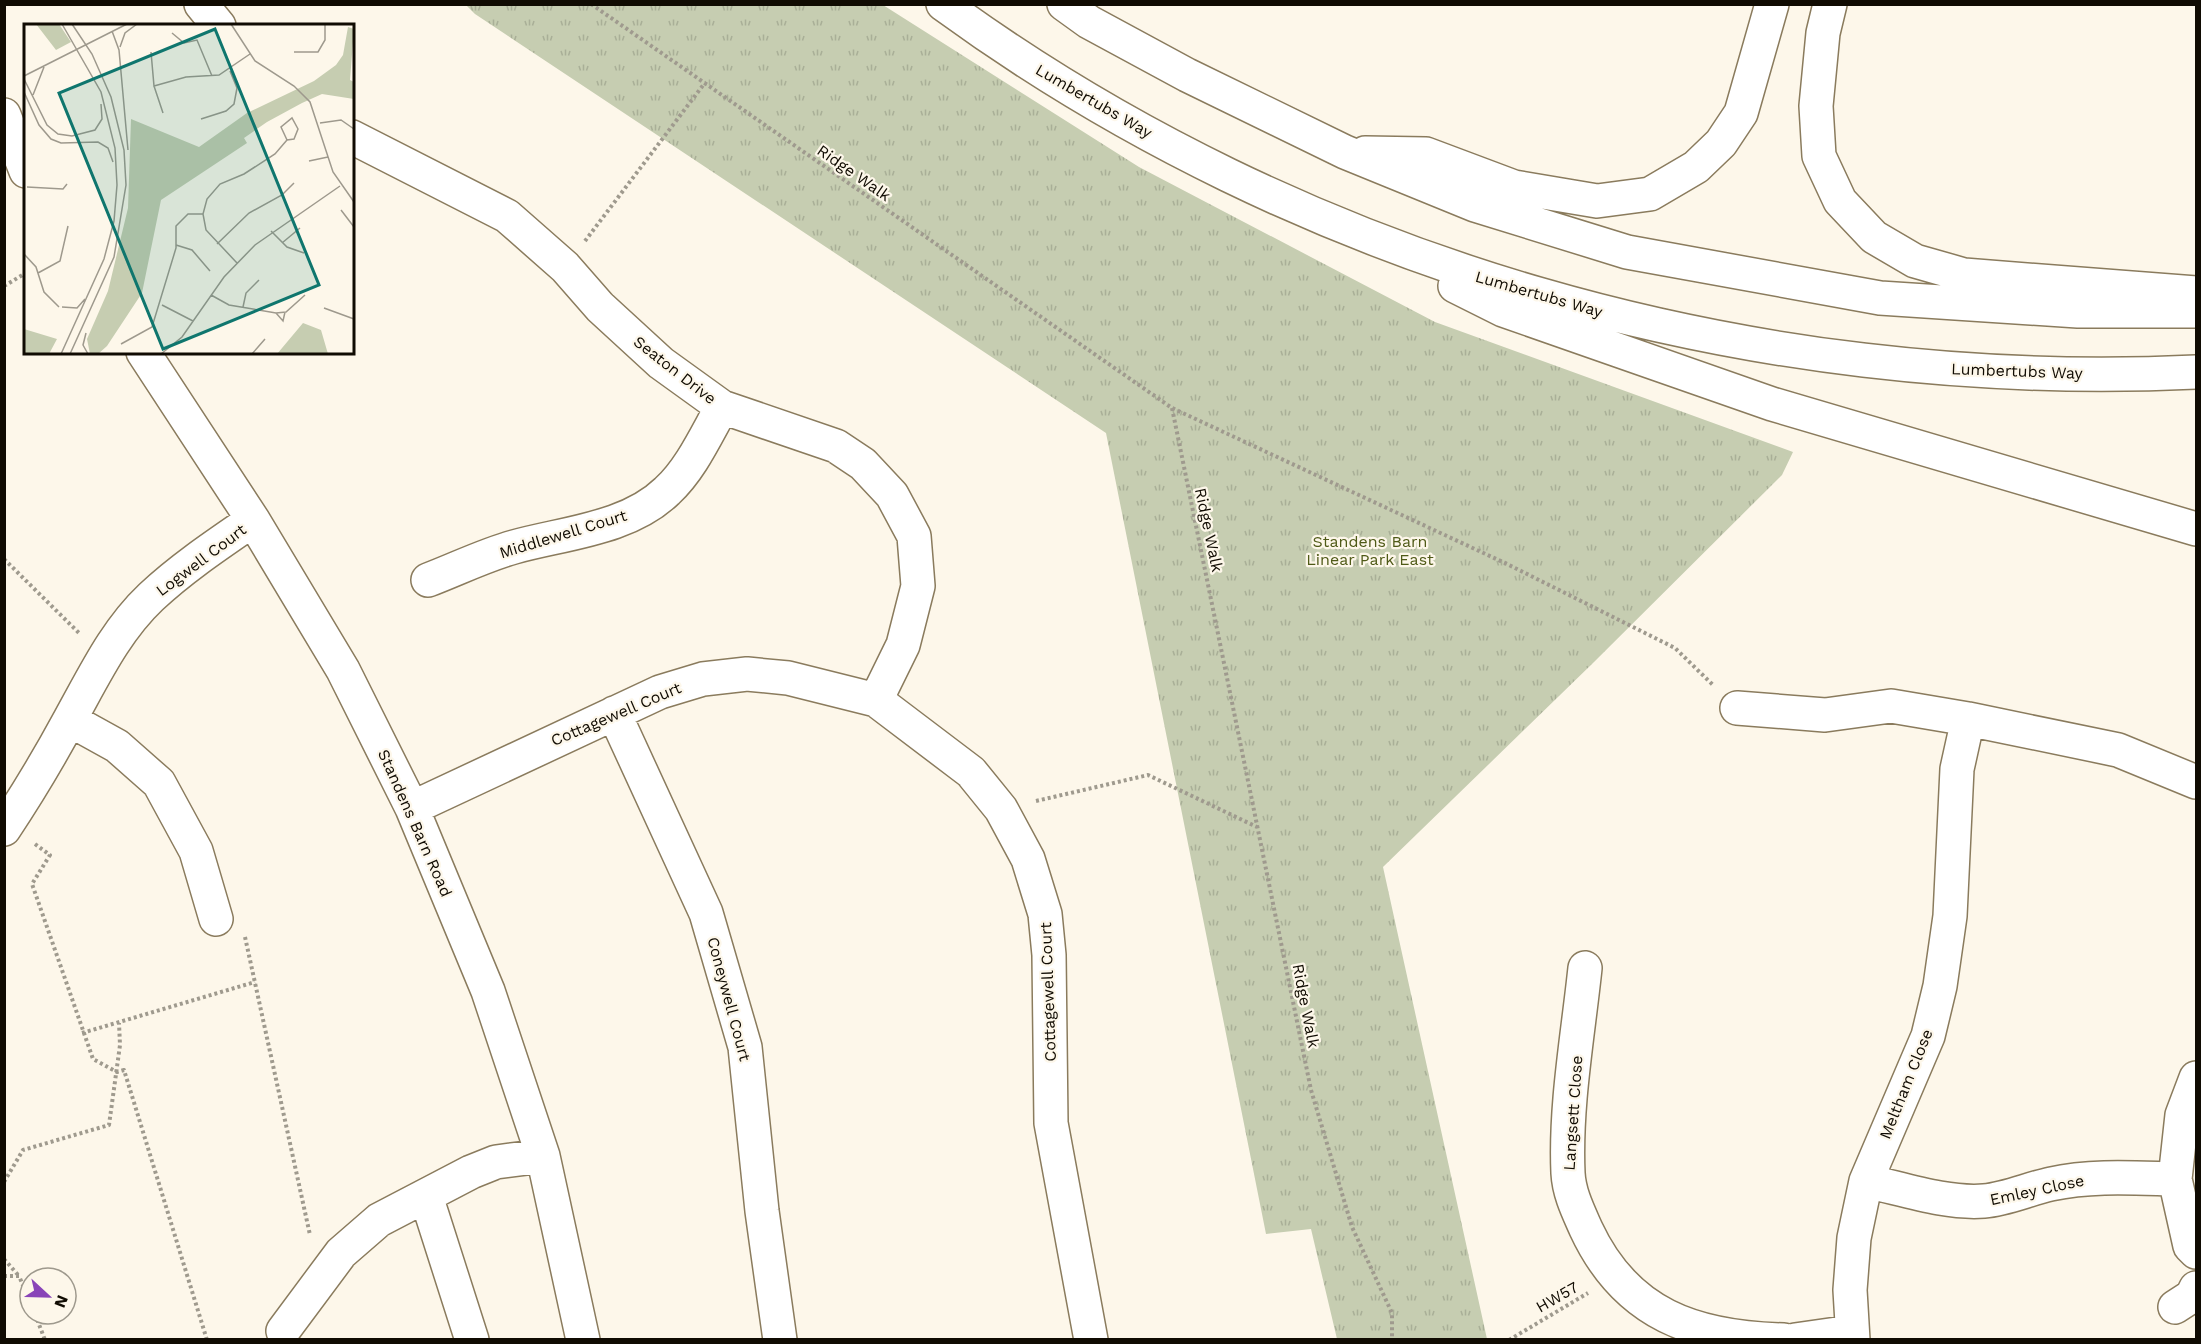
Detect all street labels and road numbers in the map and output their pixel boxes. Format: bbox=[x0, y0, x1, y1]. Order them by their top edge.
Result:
street label: Lumbertubs Way bbox=[1032, 60, 1156, 142]
street label: Ridge Walk bbox=[814, 141, 894, 205]
street label: Lumbertubs Way bbox=[1473, 267, 1606, 321]
street label: Seaton Drive bbox=[630, 332, 720, 408]
street label: Lumbertubs Way bbox=[1951, 359, 2084, 383]
street label: Ridge Walk bbox=[1191, 486, 1227, 574]
street label: Middlewell Court bbox=[497, 506, 629, 562]
street label: Logwell Court bbox=[152, 520, 250, 600]
street label: Cottagewell Court bbox=[548, 678, 684, 750]
street label: Standens Barn Road bbox=[374, 746, 456, 900]
street label: Cottagewell Court bbox=[1036, 922, 1060, 1062]
street label: Coneywell Court bbox=[703, 935, 755, 1063]
street label: Ridge Walk bbox=[1289, 962, 1323, 1050]
street label: Meltham Close bbox=[1875, 1026, 1937, 1142]
street label: Langsett Close bbox=[1559, 1055, 1587, 1171]
street label: Emley Close bbox=[1988, 1171, 2086, 1209]
street label: HW57 bbox=[1533, 1277, 1581, 1317]

